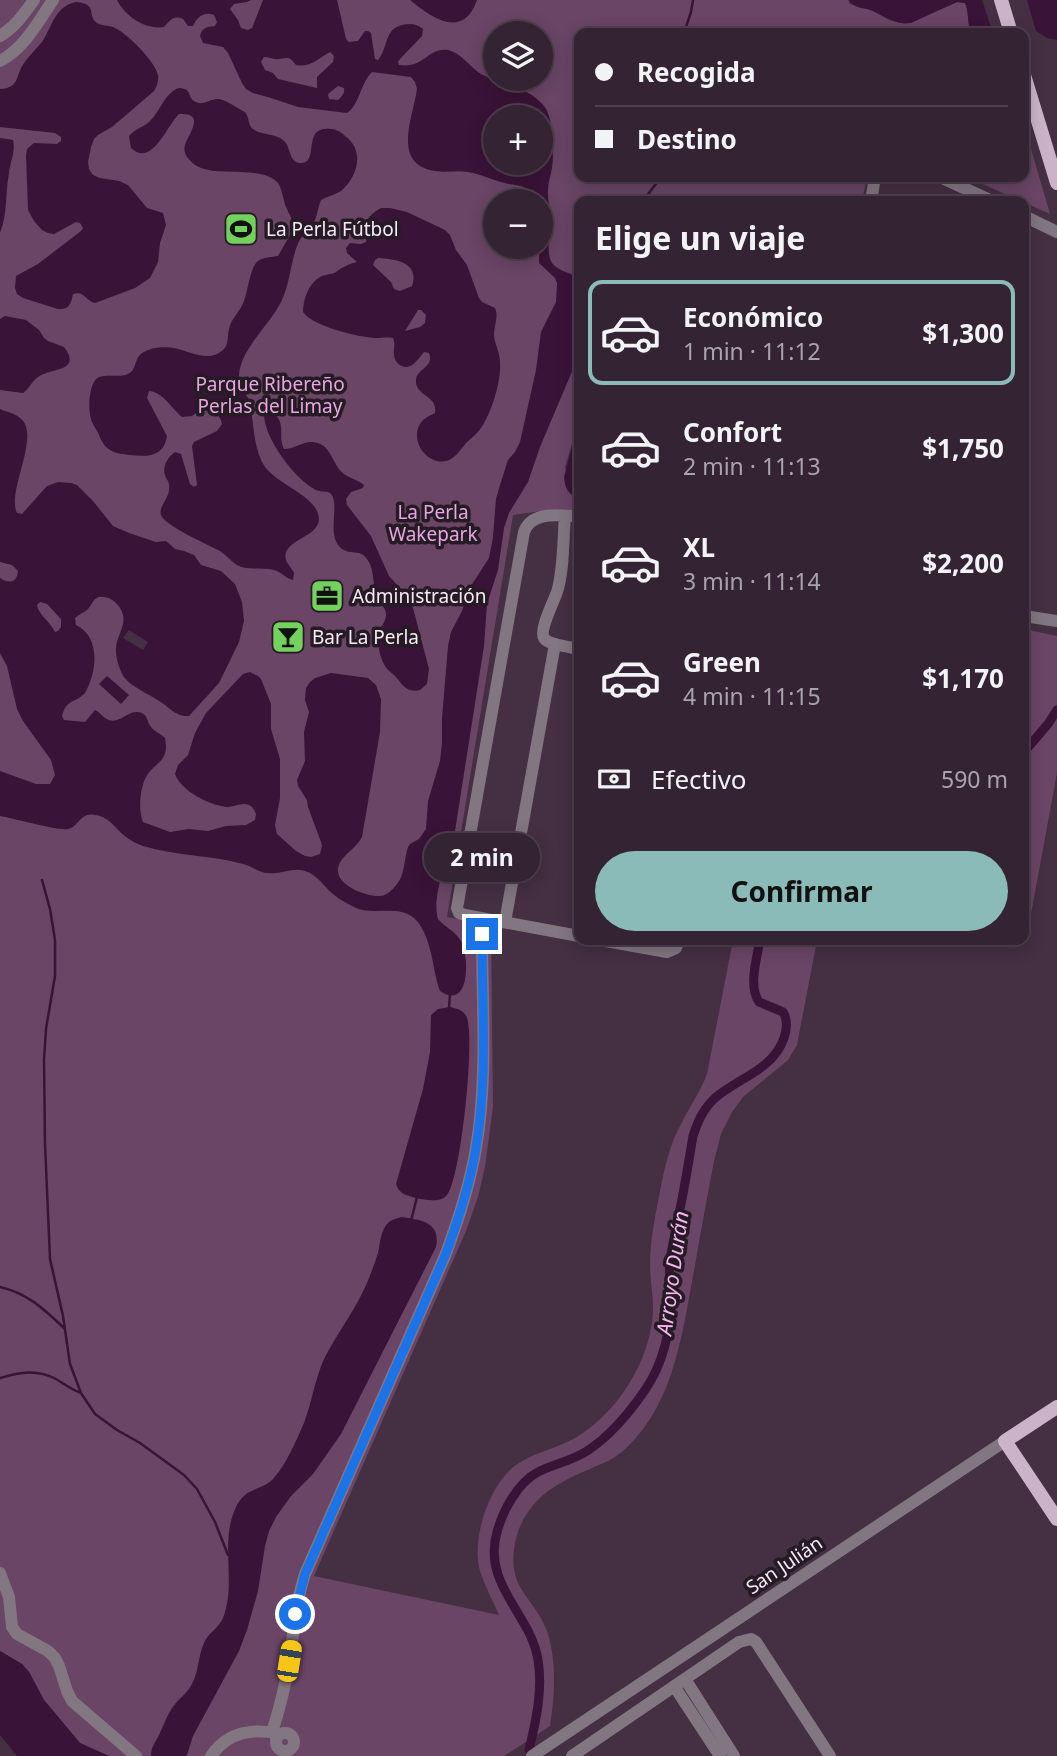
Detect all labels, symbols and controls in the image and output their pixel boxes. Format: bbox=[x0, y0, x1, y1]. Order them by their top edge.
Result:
map controls bbox=[483, 21, 553, 259]
button: layers bbox=[483, 21, 553, 91]
text: Recogida bbox=[637, 54, 755, 90]
button: + bbox=[483, 105, 553, 175]
text: Destino bbox=[637, 121, 737, 157]
button: − bbox=[483, 189, 553, 259]
sports icon: La Perla Fútbol bbox=[222, 210, 260, 248]
place label: La Perla Fútbol bbox=[266, 216, 399, 242]
text: Elige un viaje bbox=[595, 216, 805, 259]
text: Económico bbox=[683, 299, 823, 335]
icon: car bbox=[599, 301, 662, 364]
text: $1,300 bbox=[922, 315, 1004, 351]
text: 1 min · 11:12 bbox=[683, 335, 821, 367]
park label: Parque Ribereño Perlas del Limay bbox=[195, 371, 345, 419]
text: Confort bbox=[683, 414, 782, 450]
icon: car bbox=[599, 416, 662, 479]
text: $1,750 bbox=[922, 430, 1004, 466]
text: 2 min · 11:13 bbox=[683, 450, 821, 482]
park label: La Perla Wakepark bbox=[388, 499, 478, 547]
text: XL bbox=[683, 529, 715, 565]
icon: car bbox=[599, 531, 662, 594]
text: $2,200 bbox=[922, 545, 1004, 581]
text: 3 min · 11:14 bbox=[683, 565, 821, 597]
office icon: Administración bbox=[308, 577, 346, 615]
place label: Administración bbox=[352, 583, 486, 609]
bar icon: Bar La Perla bbox=[269, 618, 307, 656]
place label: Bar La Perla bbox=[312, 624, 419, 650]
text: Green bbox=[683, 644, 761, 680]
icon: car bbox=[599, 646, 662, 709]
text: $1,170 bbox=[922, 660, 1004, 696]
text: 4 min · 11:15 bbox=[683, 680, 821, 712]
icon: cash bbox=[595, 760, 633, 798]
text: Efectivo bbox=[651, 761, 747, 797]
text: 590 m bbox=[941, 763, 1008, 795]
callout: 2 min bbox=[424, 832, 540, 881]
text: 2 min bbox=[450, 841, 514, 873]
button: Confirmar bbox=[595, 851, 1008, 931]
route end bbox=[466, 918, 498, 950]
water label: Arroyo Durán bbox=[649, 1209, 695, 1339]
street label: San Julián bbox=[741, 1530, 827, 1600]
route start bbox=[279, 1598, 311, 1630]
car bbox=[276, 1639, 303, 1683]

